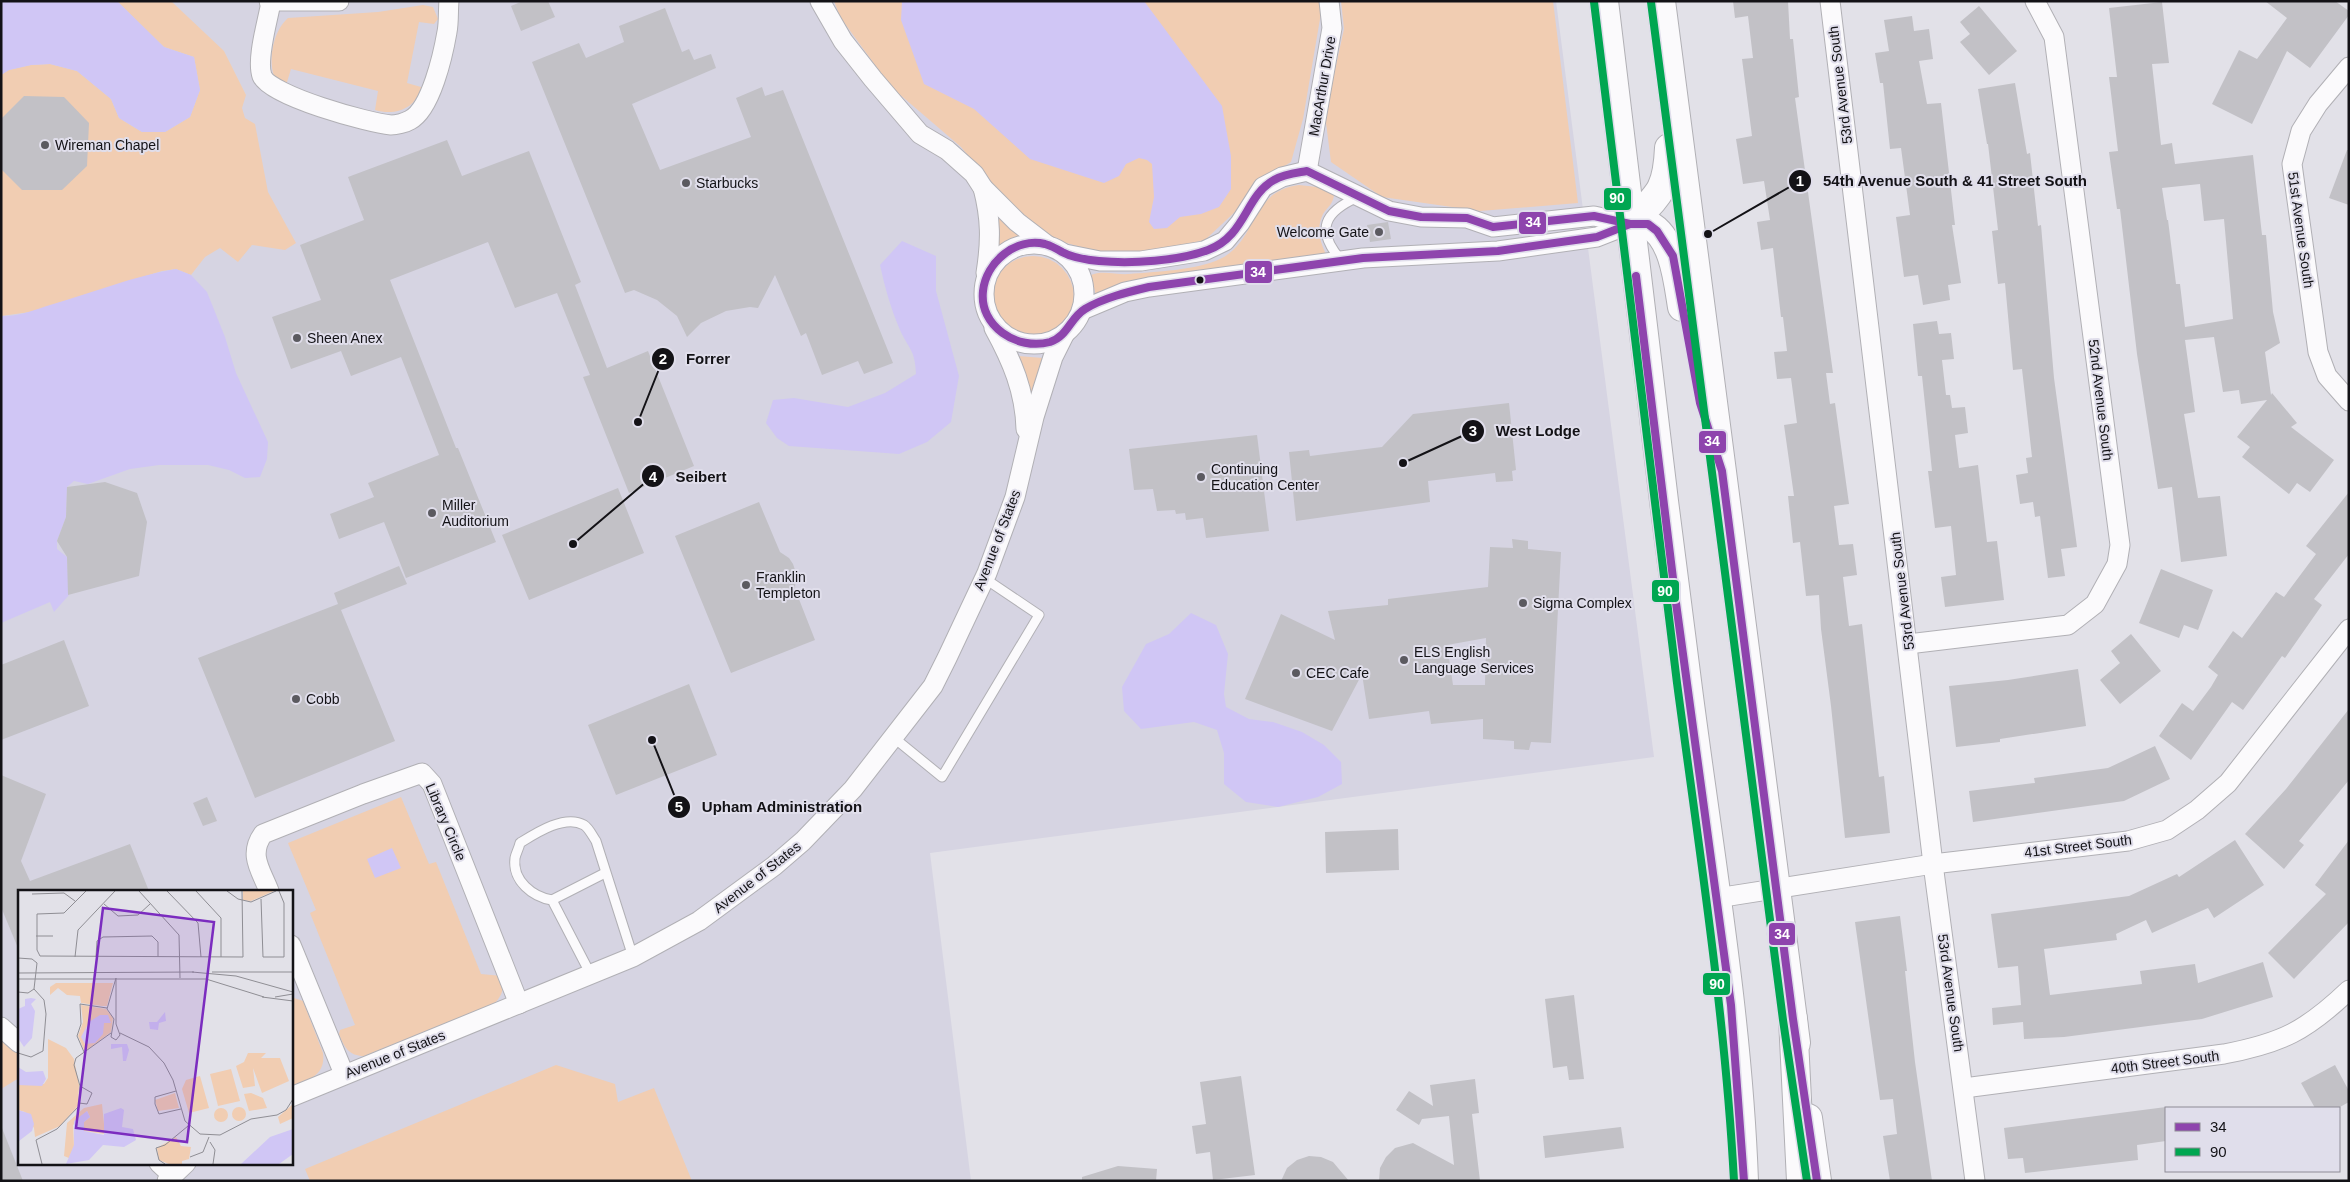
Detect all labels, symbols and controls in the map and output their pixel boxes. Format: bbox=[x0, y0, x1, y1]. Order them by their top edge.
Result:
street label: 53rd Avenue South bbox=[1825, 25, 1855, 145]
street label: MacArthur Drive bbox=[1305, 35, 1339, 137]
place label: Wireman Chapel bbox=[55, 137, 159, 153]
marker: Wireman Chapel bbox=[39, 139, 51, 151]
callout: 54th Avenue South & 41 Street South bbox=[1787, 166, 2097, 196]
street label: 51st Avenue South bbox=[2285, 171, 2317, 289]
text: 1 bbox=[1796, 172, 1804, 189]
text: 54th Avenue South & 41 Street South bbox=[1823, 172, 2087, 189]
place label: Starbucks bbox=[696, 175, 758, 191]
marker: Starbucks bbox=[680, 177, 692, 189]
line badge: 90 bbox=[1603, 187, 1632, 211]
text: 90 bbox=[1609, 190, 1625, 206]
line badge: 34 bbox=[1518, 211, 1547, 235]
text: 34 bbox=[1525, 214, 1541, 230]
place label: Welcome Gate bbox=[1277, 224, 1369, 240]
marker: Welcome Gate bbox=[1373, 226, 1385, 238]
line badge: 34 bbox=[1244, 260, 1273, 284]
text: 34 bbox=[1250, 264, 1266, 280]
unlabelled marker bbox=[1195, 275, 1205, 285]
place label: Sheen Anex bbox=[307, 330, 383, 346]
marker: Sheen Anex bbox=[291, 332, 303, 344]
street label: 52nd Avenue South bbox=[2086, 338, 2116, 462]
callout: Forrer bbox=[651, 344, 740, 374]
text: 2 bbox=[659, 350, 667, 367]
text: Forrer bbox=[686, 350, 730, 367]
callout: West Lodge bbox=[1461, 416, 1590, 446]
text: 3 bbox=[1469, 422, 1477, 439]
text: West Lodge bbox=[1496, 422, 1580, 439]
line badge: 34 bbox=[1698, 430, 1727, 454]
text: 34 bbox=[1704, 433, 1720, 449]
callout: Seibert bbox=[640, 461, 736, 491]
place label: Continuing Education Center bbox=[1211, 461, 1320, 493]
text: 4 bbox=[649, 468, 658, 485]
text: Seibert bbox=[676, 468, 726, 485]
marker: Continuing Education Center bbox=[1195, 471, 1207, 483]
street label: Avenue of States bbox=[970, 487, 1024, 593]
place label: Miller Auditorium bbox=[442, 497, 509, 529]
marker: Miller Auditorium bbox=[426, 507, 438, 519]
street label: 53rd Avenue South bbox=[1887, 531, 1917, 651]
place label: Franklin Templeton bbox=[756, 569, 821, 601]
marker: Franklin Templeton bbox=[740, 579, 752, 591]
line badge: 90 bbox=[1651, 579, 1680, 603]
text: 90 bbox=[1657, 583, 1673, 599]
place label: Sigma Complex bbox=[1533, 595, 1632, 611]
marker: Sigma Complex bbox=[1517, 597, 1529, 609]
place label: ELS English Language Services bbox=[1414, 644, 1534, 676]
marker: ELS English Language Services bbox=[1398, 654, 1410, 666]
place label: CEC Cafe bbox=[1306, 665, 1369, 681]
marker: CEC Cafe bbox=[1290, 667, 1302, 679]
place label: Cobb bbox=[306, 691, 340, 707]
marker: Cobb bbox=[290, 693, 302, 705]
street label: Library Circle bbox=[423, 781, 470, 863]
callout: Upham Administration bbox=[667, 792, 873, 822]
text: 5 bbox=[675, 798, 683, 815]
text: Upham Administration bbox=[702, 798, 862, 815]
street label: 41st Street South bbox=[2023, 831, 2133, 861]
street label: Avenue of States bbox=[710, 838, 804, 916]
inset map bbox=[18, 890, 292, 1164]
line badge: 34 bbox=[1768, 922, 1796, 946]
text: 34 bbox=[1774, 926, 1790, 942]
street label: 53rd Avenue South bbox=[1935, 933, 1967, 1053]
line badge: 90 bbox=[1702, 972, 1731, 996]
text: 90 bbox=[1709, 976, 1725, 992]
street label: Avenue of States bbox=[343, 1027, 447, 1081]
street label: 40th Street South bbox=[2110, 1047, 2220, 1077]
legend bbox=[2165, 1107, 2340, 1172]
text: 34 bbox=[2210, 1118, 2227, 1135]
text: 90 bbox=[2210, 1143, 2227, 1160]

